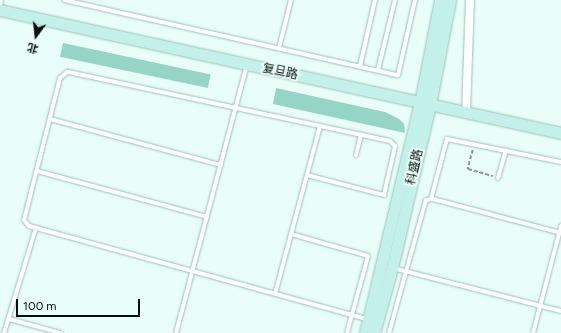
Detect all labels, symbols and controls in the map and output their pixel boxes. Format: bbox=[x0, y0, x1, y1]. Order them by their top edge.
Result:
north arrow bbox=[16, 16, 56, 56]
text: 北 bbox=[26, 40, 40, 56]
street label: 复旦路 bbox=[261, 61, 299, 83]
street label: 科盛路 bbox=[404, 148, 426, 186]
scale bar bbox=[18, 291, 142, 317]
text: 100 m bbox=[23, 299, 57, 313]

